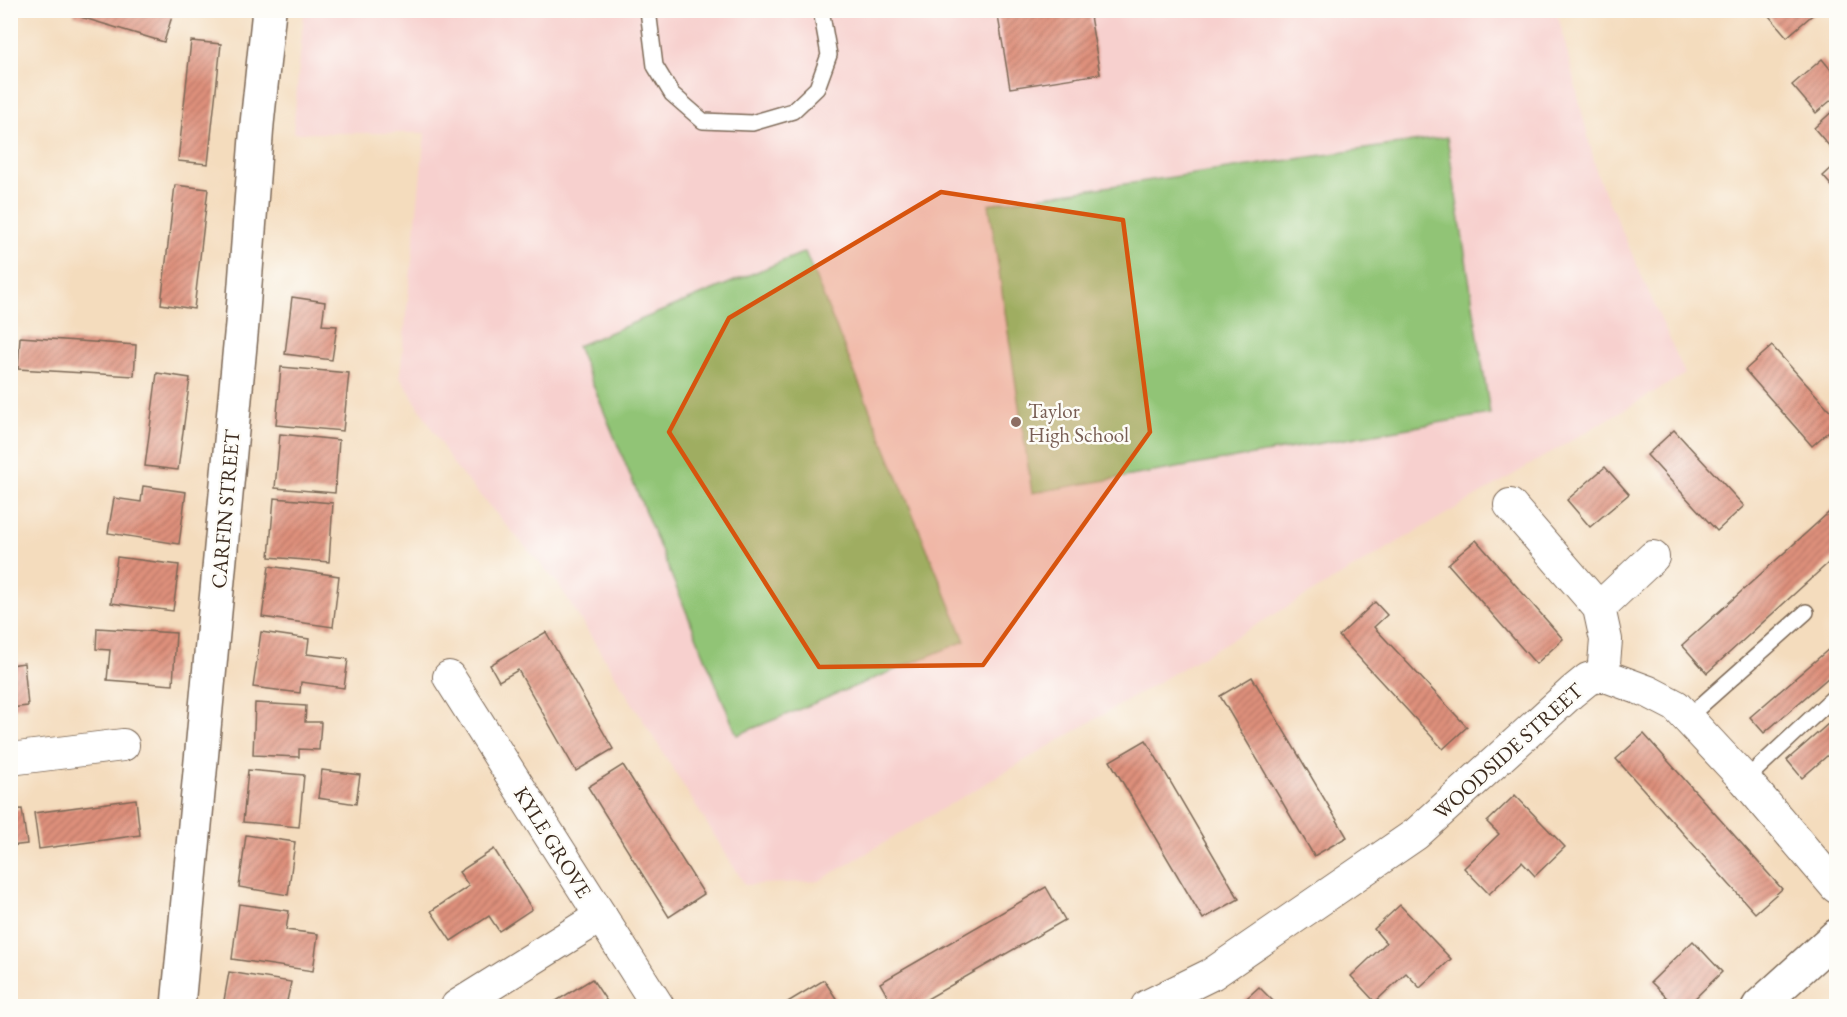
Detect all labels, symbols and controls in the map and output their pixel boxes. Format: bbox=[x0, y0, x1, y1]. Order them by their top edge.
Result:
place label: Taylor High School bbox=[1028, 397, 1129, 448]
marker: Taylor High School bbox=[1009, 415, 1023, 429]
street label: CARFIN STREET bbox=[205, 427, 245, 590]
street label: WOODSIDE STREET bbox=[1428, 676, 1589, 825]
street label: KYLE GROVE bbox=[508, 781, 598, 903]

